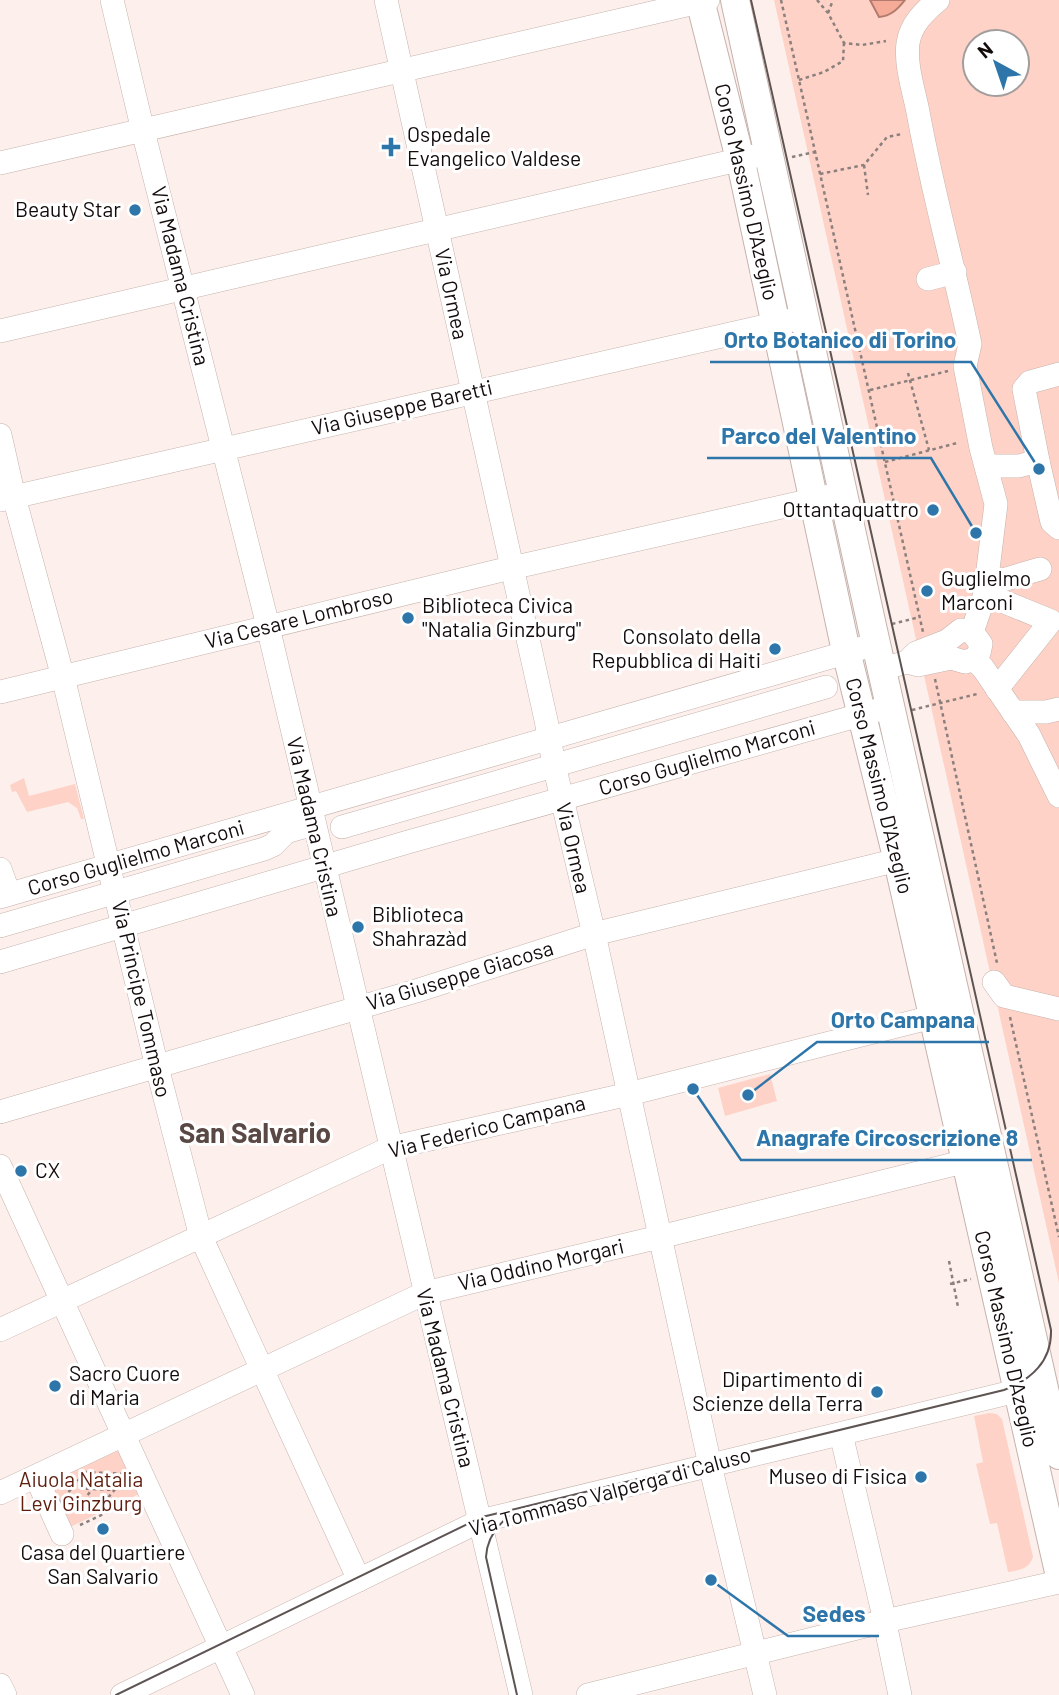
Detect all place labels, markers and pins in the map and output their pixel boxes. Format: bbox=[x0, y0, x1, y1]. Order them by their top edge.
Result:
place label: Ospedale Evangelico Valdese bbox=[407, 121, 581, 170]
marker: Ospedale Evangelico Valdese bbox=[381, 137, 401, 157]
place label: Beauty Star bbox=[15, 196, 121, 221]
marker: Beauty Star bbox=[127, 202, 143, 218]
callout: Orto Botanico di Torino bbox=[710, 318, 971, 362]
callout: Parco del Valentino bbox=[707, 414, 931, 458]
place label: Ottantaquattro bbox=[782, 496, 919, 521]
marker: Ottantaquattro bbox=[925, 502, 941, 518]
place label: Guglielmo Marconi bbox=[941, 565, 1031, 614]
marker: Guglielmo Marconi bbox=[919, 583, 935, 599]
place label: Biblioteca Civica "Natalia Ginzburg" bbox=[422, 592, 581, 641]
marker: Biblioteca Civica "Natalia Ginzburg" bbox=[400, 610, 416, 626]
place label: Consolato della Repubblica di Haiti bbox=[591, 623, 761, 672]
marker: Consolato della Repubblica di Haiti bbox=[767, 641, 783, 657]
place label: Biblioteca Shahrazàd bbox=[372, 901, 467, 950]
marker: Biblioteca Shahrazàd bbox=[350, 919, 366, 935]
callout: Orto Campana bbox=[817, 998, 989, 1042]
callout: Anagrafe Circoscrizione 8 bbox=[741, 1116, 1032, 1160]
place label: CX bbox=[35, 1157, 60, 1182]
marker: CX bbox=[13, 1163, 29, 1179]
place label: Sacro Cuore di Maria bbox=[69, 1360, 180, 1409]
place label: Dipartimento di Scienze della Terra bbox=[692, 1366, 863, 1415]
marker: Sacro Cuore di Maria bbox=[47, 1378, 63, 1394]
marker: Dipartimento di Scienze della Terra bbox=[869, 1384, 885, 1400]
place label: Museo di Fisica bbox=[768, 1463, 907, 1488]
marker: Museo di Fisica bbox=[913, 1469, 929, 1485]
marker: Casa del Quartiere San Salvario bbox=[95, 1521, 111, 1537]
place label: Casa del Quartiere San Salvario bbox=[21, 1539, 186, 1588]
callout: Sedes bbox=[788, 1592, 879, 1636]

